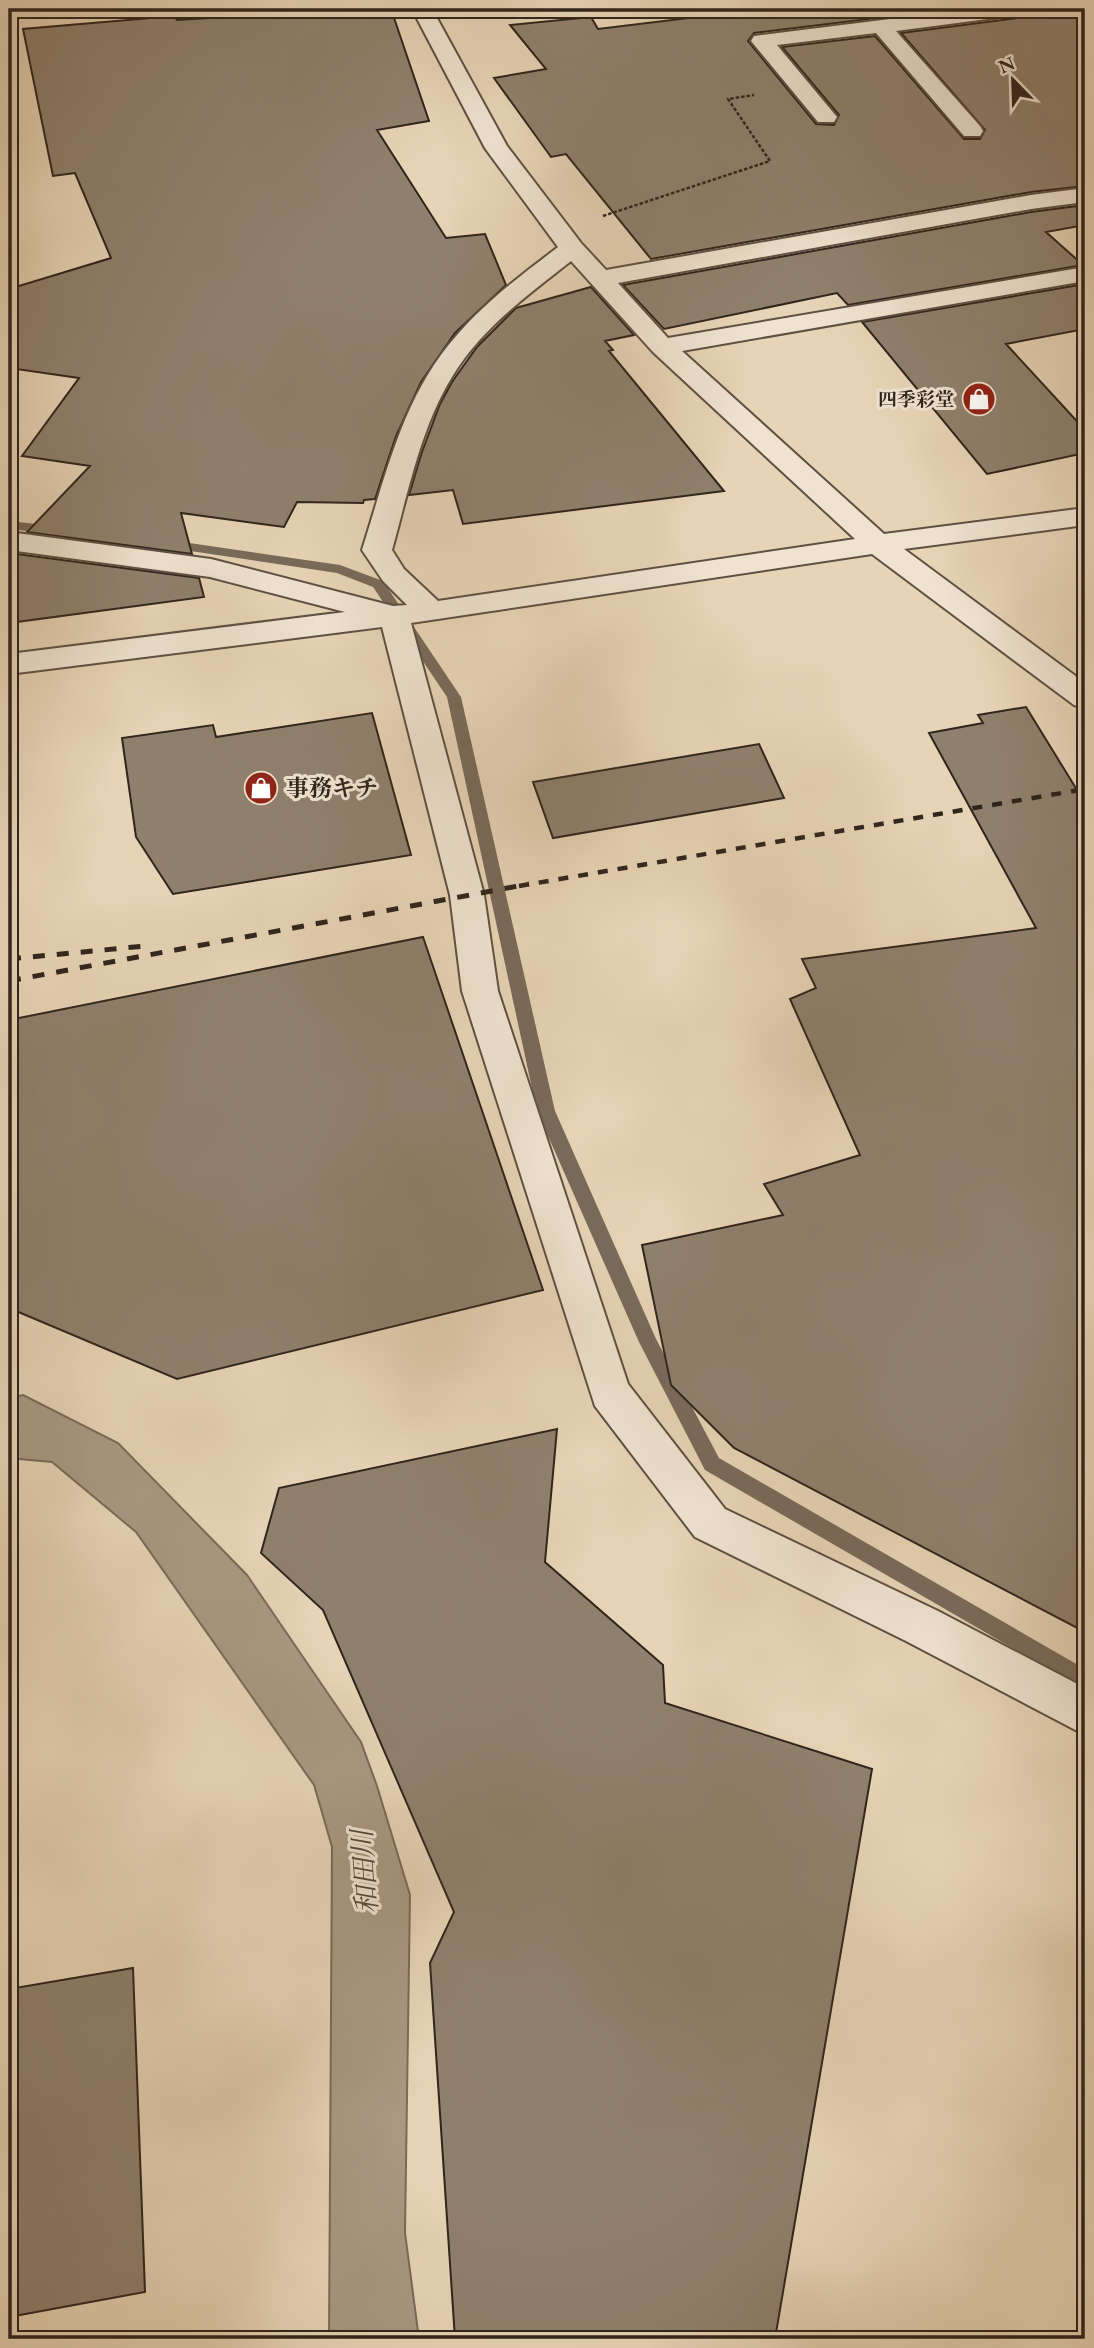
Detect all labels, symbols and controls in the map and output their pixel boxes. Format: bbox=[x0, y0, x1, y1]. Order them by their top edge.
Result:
north arrow bbox=[978, 46, 1048, 116]
text: N bbox=[995, 50, 1019, 79]
shop icon: 四季彩堂 bbox=[960, 380, 998, 418]
place label: 四季彩堂 bbox=[878, 387, 954, 412]
shop icon: 事務キチ bbox=[242, 769, 280, 807]
place label: 事務キチ bbox=[286, 773, 378, 803]
water label: 和田川 bbox=[343, 1826, 385, 1915]

